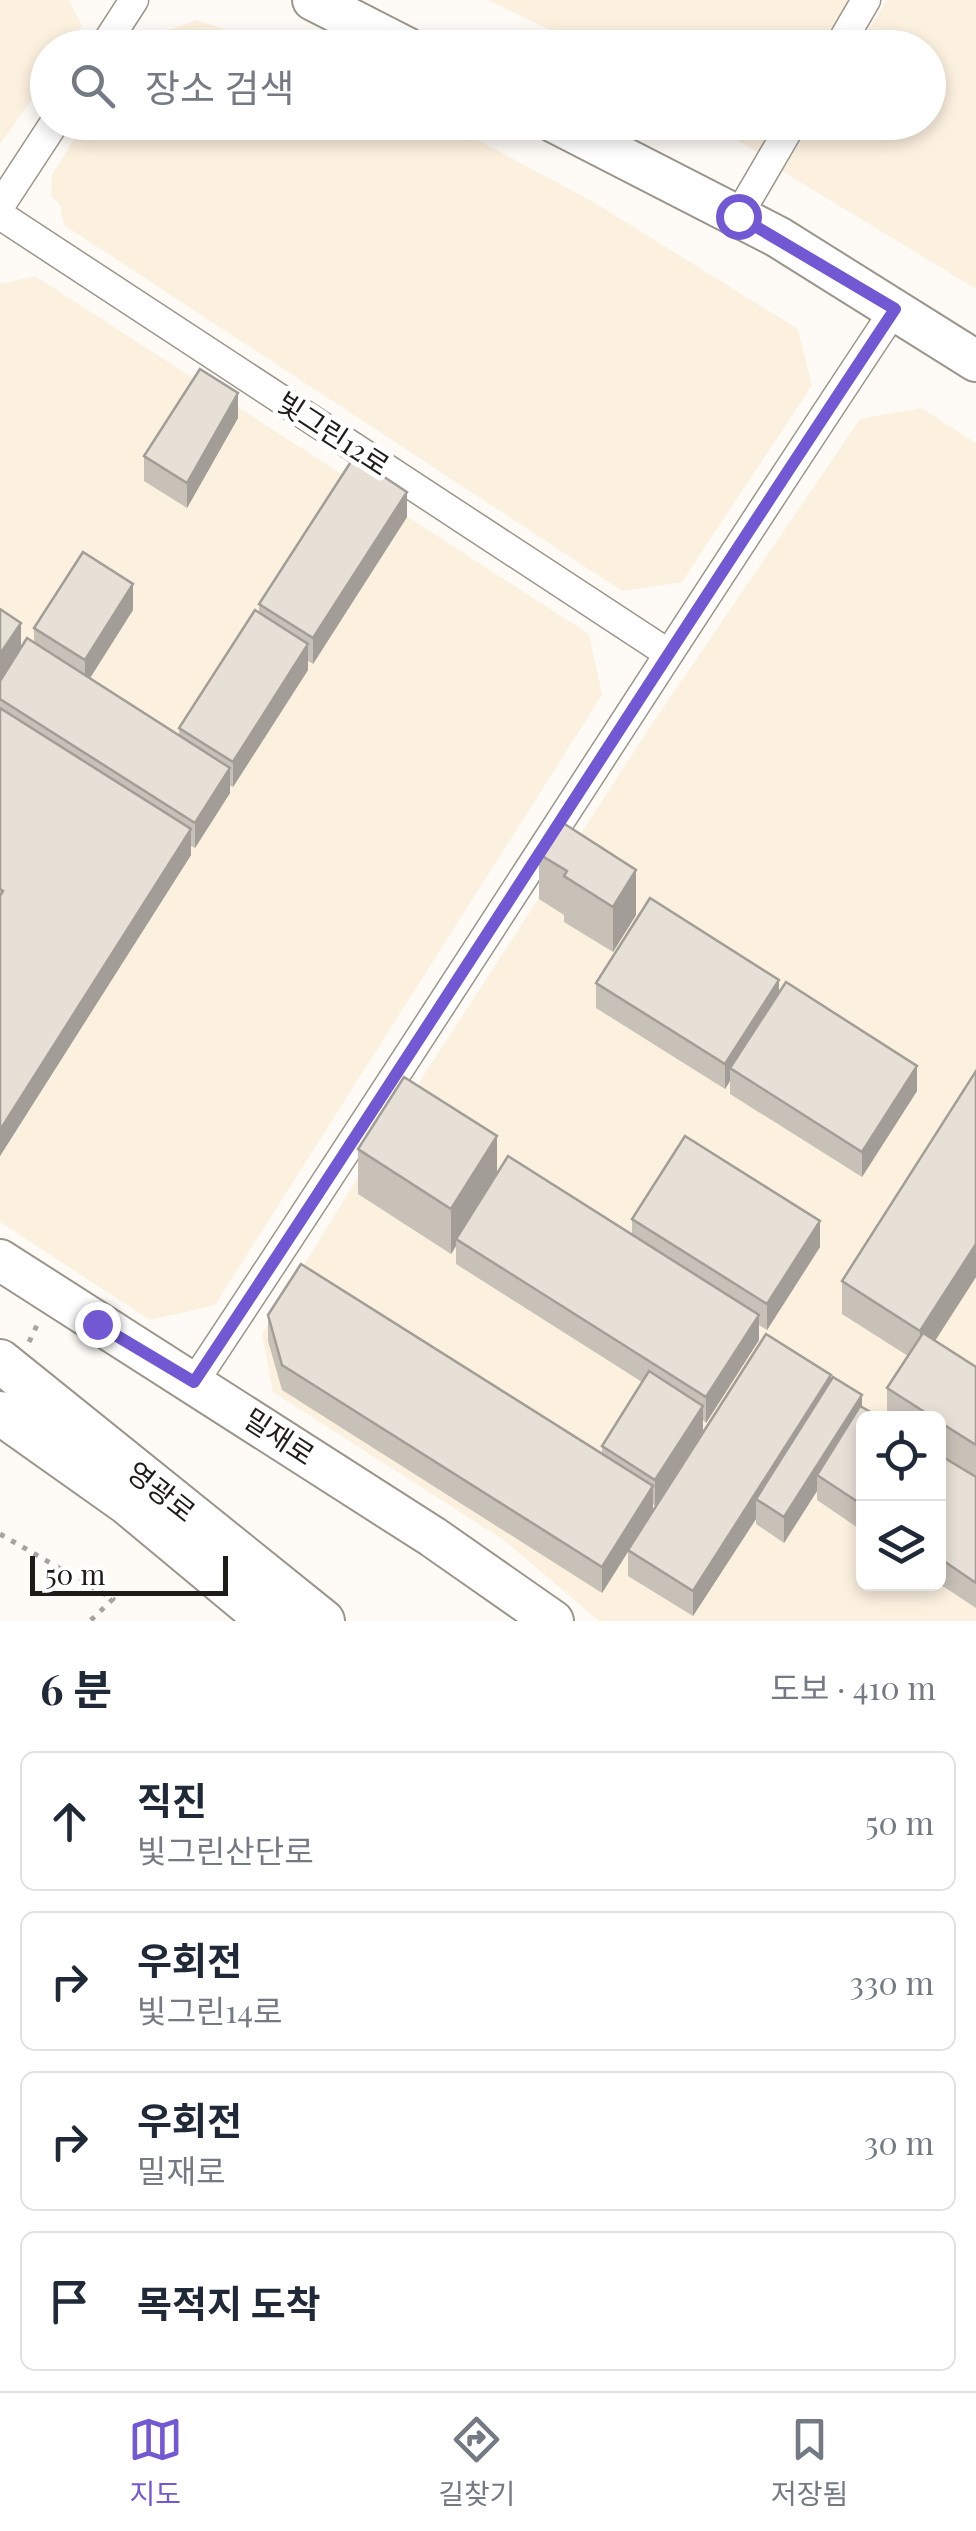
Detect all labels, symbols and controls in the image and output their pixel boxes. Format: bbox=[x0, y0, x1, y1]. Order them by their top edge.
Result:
search box bbox=[30, 30, 946, 140]
icon: search bbox=[65, 58, 120, 113]
text: 장소 검색 bbox=[145, 61, 294, 112]
route start bbox=[716, 194, 762, 240]
street label: 빛그린12로 bbox=[271, 383, 397, 483]
route end bbox=[75, 1302, 121, 1348]
street label: 밀재로 bbox=[237, 1399, 322, 1472]
map controls bbox=[856, 1411, 946, 1591]
button: locate bbox=[856, 1411, 946, 1501]
street label: 영광로 bbox=[120, 1452, 204, 1529]
button: layers bbox=[856, 1501, 946, 1591]
scale bar bbox=[30, 1551, 228, 1596]
text: 50 m bbox=[45, 1555, 105, 1592]
text: 6 분 bbox=[40, 1660, 112, 1716]
text: 도보 · 410 m bbox=[770, 1665, 936, 1708]
text: 직진 bbox=[137, 1774, 207, 1825]
icon: ahead bbox=[42, 1794, 97, 1849]
text: 50 m bbox=[865, 1800, 934, 1843]
text: 빛그린산단로 bbox=[137, 1828, 314, 1871]
text: 우회전 bbox=[137, 1934, 242, 1985]
icon: right bbox=[42, 1954, 97, 2009]
text: 330 m bbox=[850, 1960, 934, 2003]
text: 빛그린14로 bbox=[137, 1988, 282, 2031]
text: 우회전 bbox=[137, 2094, 242, 2145]
icon: right bbox=[42, 2114, 97, 2169]
text: 30 m bbox=[864, 2120, 934, 2163]
text: 밀재로 bbox=[137, 2148, 225, 2191]
icon: arrive bbox=[42, 2274, 97, 2329]
text: 목적지 도착 bbox=[137, 2277, 321, 2328]
tab: 지도 bbox=[128, 2412, 183, 2512]
tab: 길찾기 bbox=[438, 2412, 515, 2512]
tab: 저장됨 bbox=[771, 2412, 848, 2512]

